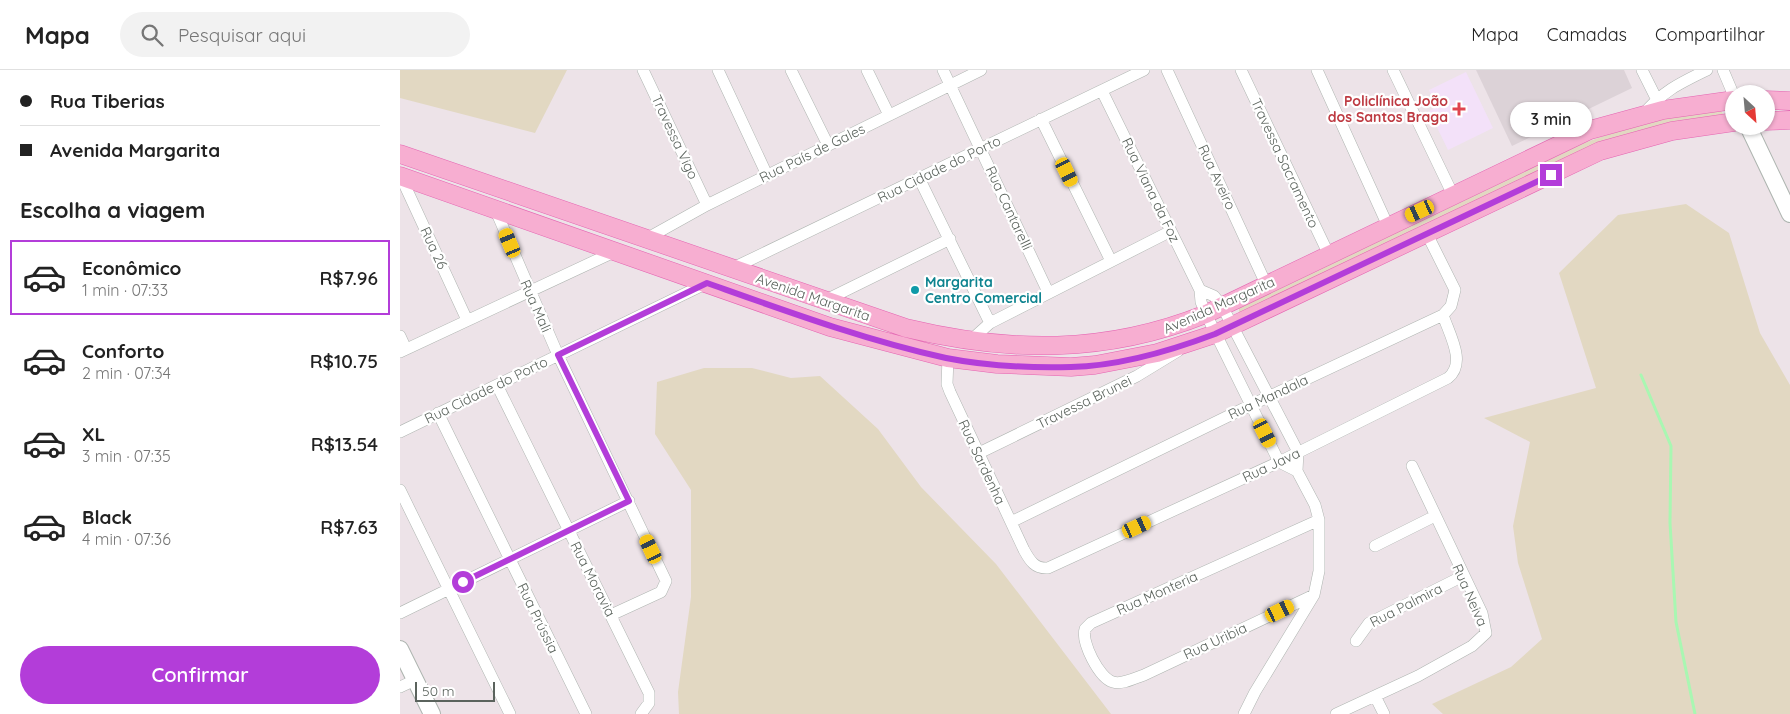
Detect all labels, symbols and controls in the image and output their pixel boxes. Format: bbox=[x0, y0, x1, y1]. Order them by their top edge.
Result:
search box bbox=[120, 12, 470, 57]
text: Mapa bbox=[25, 20, 90, 50]
icon: search bbox=[138, 21, 166, 49]
text: Pesquisar aqui bbox=[178, 23, 306, 47]
text: Mapa bbox=[1471, 23, 1519, 46]
text: Camadas bbox=[1547, 23, 1627, 46]
text: Compartilhar bbox=[1655, 23, 1765, 46]
north arrow bbox=[1725, 85, 1775, 135]
map controls bbox=[1725, 85, 1775, 135]
text: Rua Tiberias bbox=[50, 89, 165, 113]
street label: Travessa Vigo bbox=[648, 92, 702, 182]
place label: Policlínica João dos Santos Braga bbox=[1328, 92, 1448, 126]
street label: Travessa Sacramento bbox=[1247, 95, 1323, 231]
marker: Policlínica João dos Santos Braga bbox=[1452, 102, 1466, 116]
callout: 3 min bbox=[1510, 102, 1592, 138]
text: 3 min bbox=[1531, 109, 1571, 129]
street label: Rua País de Gales bbox=[756, 120, 868, 186]
street label: Rua Cidade do Porto bbox=[874, 131, 1004, 207]
street label: Rua Viana da Foz bbox=[1118, 135, 1184, 246]
text: Avenida Margarita bbox=[50, 138, 220, 162]
street label: Rua Aveiro bbox=[1194, 141, 1240, 213]
car bbox=[1053, 155, 1080, 189]
street label: Rua Cantarelli bbox=[982, 163, 1036, 253]
route end bbox=[1540, 164, 1562, 186]
text: Escolha a viagem bbox=[20, 196, 205, 224]
car bbox=[1403, 198, 1436, 224]
street label: Rua 26 bbox=[416, 224, 452, 273]
car bbox=[497, 226, 522, 260]
icon: car bbox=[22, 255, 67, 300]
text: Econômico bbox=[82, 256, 181, 280]
text: R$7.96 bbox=[320, 266, 378, 290]
street label: Avenida Margarita bbox=[753, 269, 873, 325]
street label: Avenida Margarita bbox=[1161, 272, 1277, 338]
place label: Margarita Centro Comercial bbox=[925, 273, 1042, 307]
street label: Rua Mali bbox=[516, 277, 556, 335]
text: 1 min · 07:33 bbox=[82, 280, 168, 300]
marker: Margarita Centro Comercial bbox=[909, 284, 921, 296]
icon: car bbox=[22, 338, 67, 383]
text: Conforto bbox=[82, 339, 164, 363]
text: R$10.75 bbox=[310, 349, 378, 373]
street label: Rua Cidade do Porto bbox=[421, 352, 551, 428]
text: 2 min · 07:34 bbox=[82, 363, 171, 383]
street label: Travessa Brunei bbox=[1034, 371, 1134, 433]
street label: Rua Mandala bbox=[1225, 371, 1311, 423]
car bbox=[1251, 416, 1278, 450]
street label: Rua Sardenha bbox=[954, 417, 1010, 507]
icon: car bbox=[22, 421, 67, 466]
text: XL bbox=[82, 422, 105, 446]
text: R$13.54 bbox=[311, 432, 378, 456]
street label: Rua Java bbox=[1239, 444, 1303, 486]
text: 3 min · 07:35 bbox=[82, 446, 171, 466]
icon: car bbox=[22, 504, 67, 549]
text: Black bbox=[82, 505, 132, 529]
car bbox=[1120, 514, 1153, 540]
text: R$7.63 bbox=[320, 515, 378, 539]
text: 4 min · 07:36 bbox=[82, 529, 171, 549]
car bbox=[637, 532, 664, 566]
street label: Rua Moravia bbox=[566, 538, 620, 620]
street label: Rua Neiva bbox=[1448, 561, 1492, 629]
street label: Rua Monteria bbox=[1114, 567, 1200, 619]
route start bbox=[452, 571, 474, 593]
street label: Rua Palmira bbox=[1367, 579, 1445, 631]
street label: Rua Prússia bbox=[513, 580, 563, 656]
car bbox=[1263, 598, 1296, 624]
street label: Rua Uribia bbox=[1180, 619, 1250, 663]
button: Confirmar bbox=[20, 646, 380, 704]
scale bar bbox=[415, 679, 495, 702]
text: 50 m bbox=[422, 682, 455, 700]

